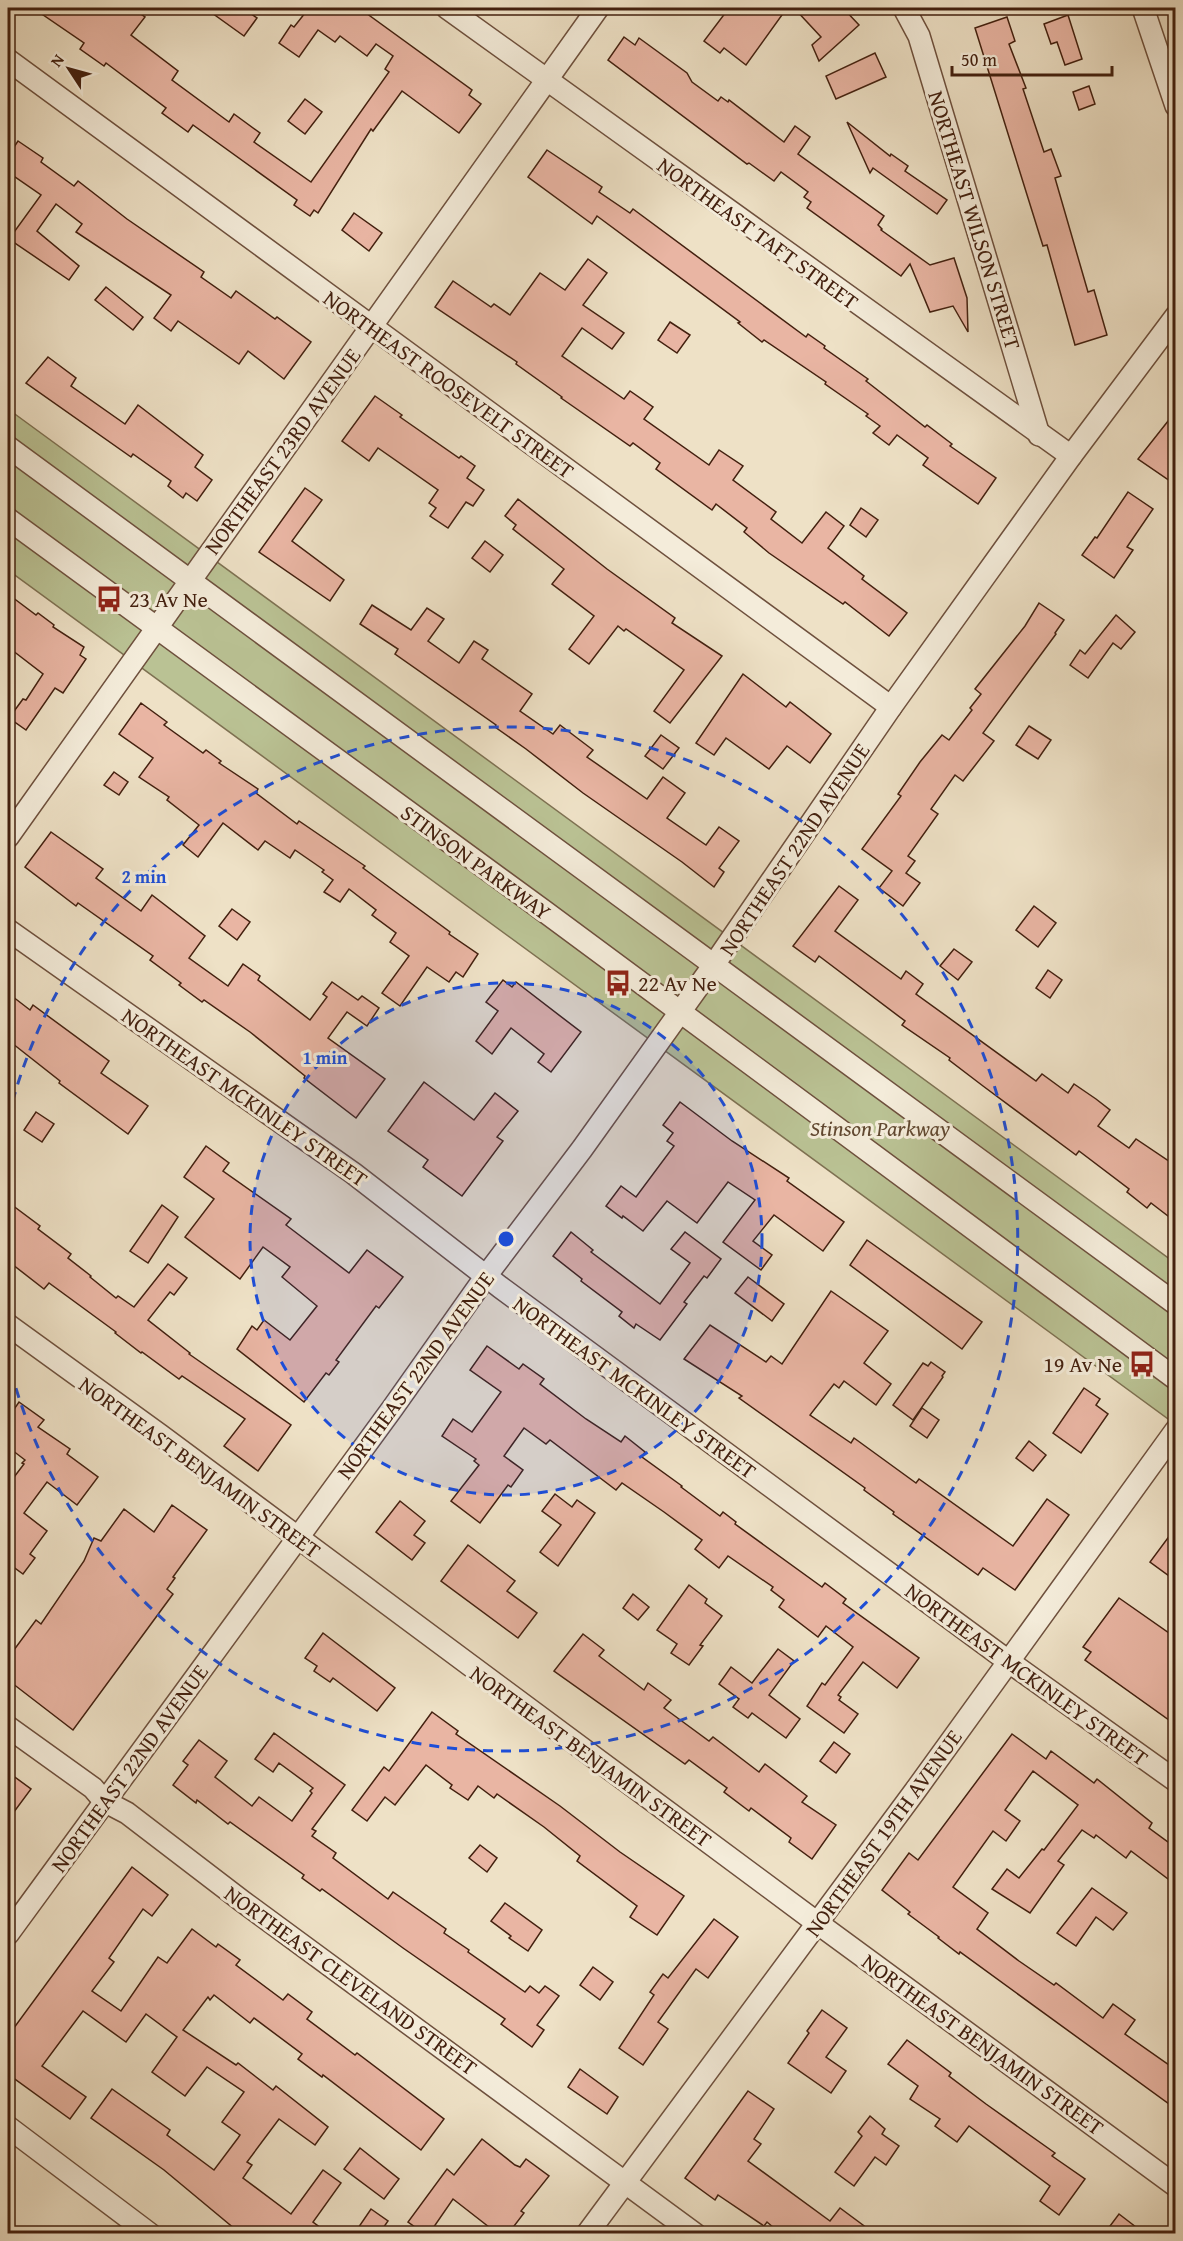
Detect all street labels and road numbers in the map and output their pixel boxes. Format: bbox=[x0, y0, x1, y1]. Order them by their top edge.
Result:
street label: NORTHEAST WILSON STREET bbox=[920, 87, 1030, 353]
street label: NORTHEAST TAFT STREET bbox=[651, 149, 865, 317]
street label: NORTHEAST ROOSEVELT STREET bbox=[317, 282, 581, 486]
street label: NORTHEAST 23RD AVENUE bbox=[196, 341, 368, 561]
street label: NORTHEAST 22ND AVENUE bbox=[711, 736, 877, 962]
street label: STINSON PARKWAY bbox=[394, 797, 558, 927]
street label: NORTHEAST MCKINLEY STREET bbox=[116, 1000, 374, 1194]
street label: NORTHEAST 22ND AVENUE bbox=[329, 1264, 501, 1486]
street label: NORTHEAST MCKINLEY STREET bbox=[507, 1288, 763, 1486]
street label: NORTHEAST BENJAMIN STREET bbox=[73, 1368, 327, 1566]
street label: NORTHEAST MCKINLEY STREET bbox=[899, 1575, 1155, 1773]
street label: NORTHEAST 22ND AVENUE bbox=[43, 1657, 215, 1879]
street label: NORTHEAST BENJAMIN STREET bbox=[464, 1657, 718, 1855]
street label: NORTHEAST 19TH AVENUE bbox=[797, 1723, 969, 1943]
street label: NORTHEAST CLEVELAND STREET bbox=[218, 1877, 484, 2083]
street label: NORTHEAST BENJAMIN STREET bbox=[856, 1945, 1110, 2143]

